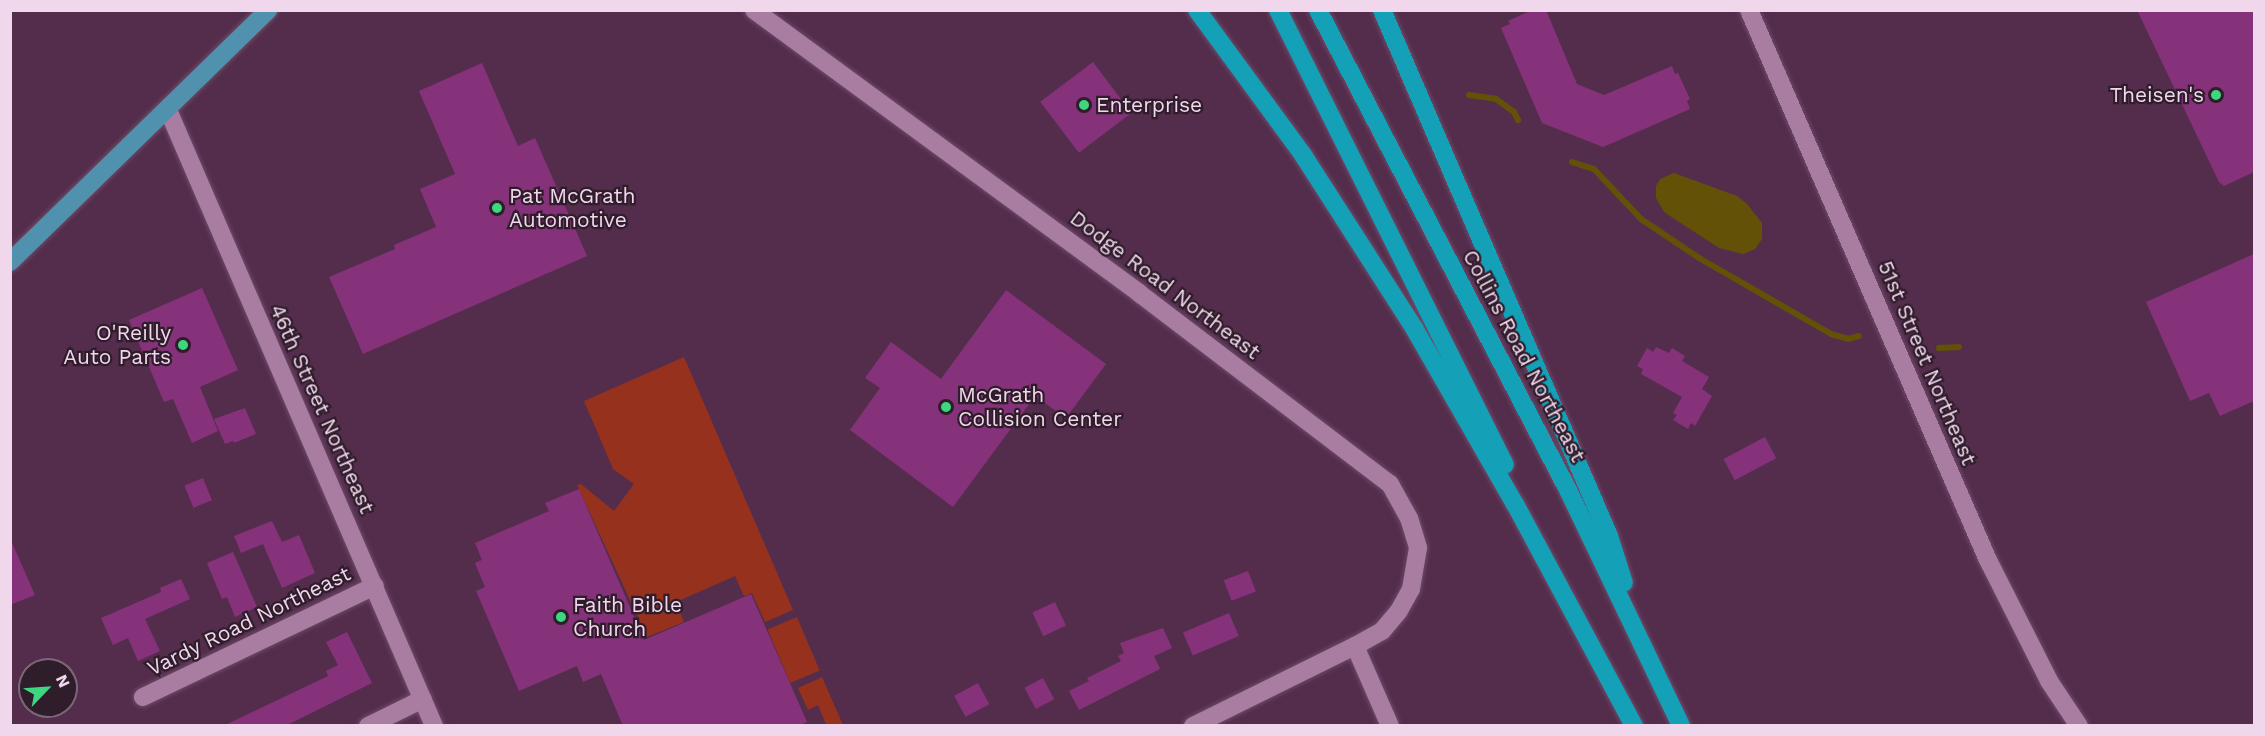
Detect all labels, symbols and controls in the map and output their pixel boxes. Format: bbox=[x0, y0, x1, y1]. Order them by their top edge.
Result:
place label: Theisen's bbox=[2110, 82, 2204, 108]
marker: Theisen's bbox=[2209, 88, 2223, 102]
place label: Enterprise bbox=[1096, 92, 1202, 118]
marker: Enterprise bbox=[1077, 98, 1091, 112]
place label: Pat McGrath Automotive bbox=[509, 183, 635, 233]
marker: Pat McGrath Automotive bbox=[490, 201, 504, 215]
street label: Dodge Road Northeast bbox=[1065, 205, 1265, 365]
street label: Collins Road Northeast bbox=[1457, 246, 1591, 466]
street label: 51st Street Northeast bbox=[1873, 257, 1981, 469]
street label: 46th Street Northeast bbox=[264, 300, 380, 518]
place label: O'Reilly Auto Parts bbox=[63, 320, 171, 370]
marker: O'Reilly Auto Parts bbox=[176, 338, 190, 352]
place label: McGrath Collision Center bbox=[958, 382, 1122, 432]
marker: McGrath Collision Center bbox=[939, 400, 953, 414]
street label: Vardy Road Northeast bbox=[143, 561, 355, 681]
place label: Faith Bible Church bbox=[573, 592, 682, 642]
marker: Faith Bible Church bbox=[554, 610, 568, 624]
north arrow bbox=[18, 658, 78, 718]
text: N bbox=[52, 672, 74, 690]

